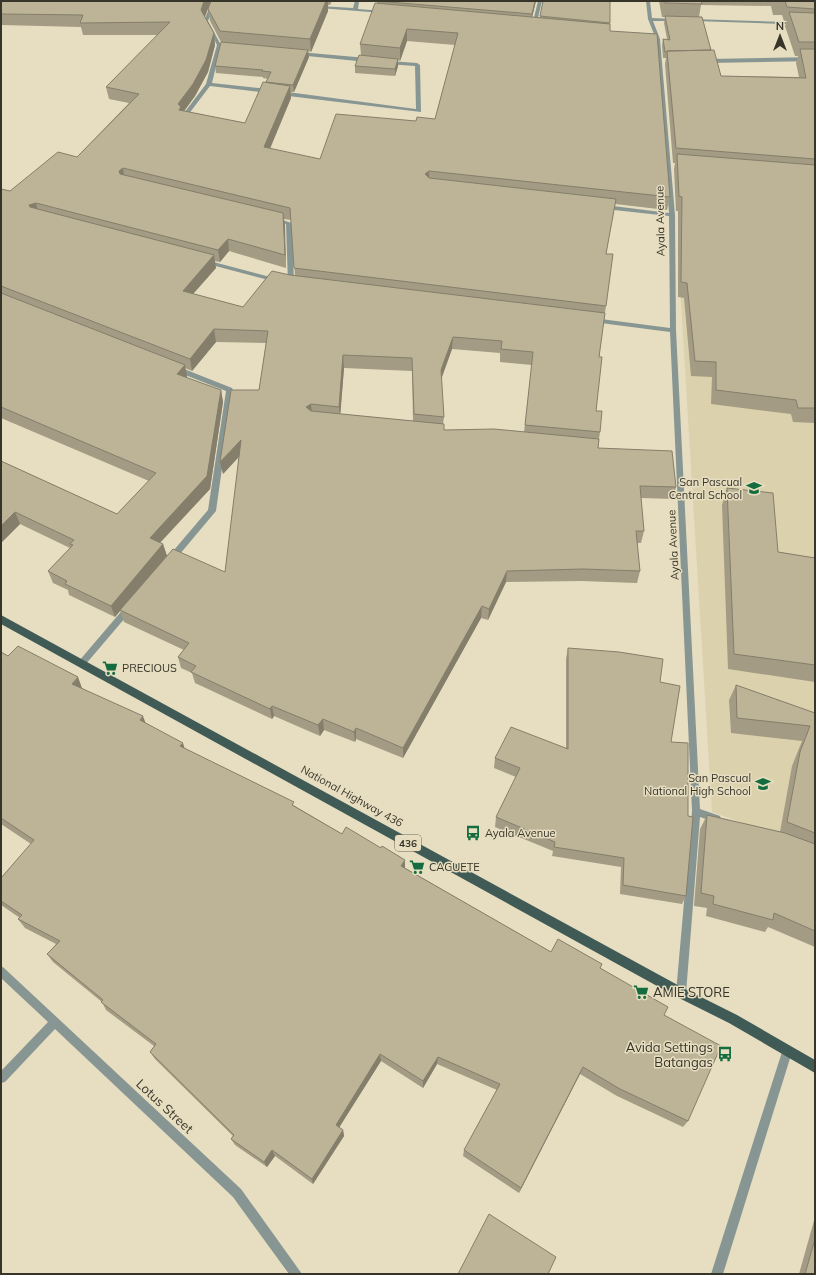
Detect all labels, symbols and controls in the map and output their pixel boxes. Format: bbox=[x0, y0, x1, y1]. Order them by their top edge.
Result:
north arrow bbox=[760, 16, 800, 56]
text: N bbox=[776, 19, 784, 33]
street label: Ayala Avenue bbox=[652, 186, 668, 256]
place label: San Pascual Central School bbox=[669, 475, 742, 502]
school or university icon: San Pascual Central School bbox=[745, 479, 763, 497]
street label: Ayala Avenue bbox=[664, 509, 682, 581]
supermarket icon: PRECIOUS bbox=[101, 659, 119, 677]
place label: PRECIOUS bbox=[122, 661, 177, 675]
street label: National Highway 436 bbox=[298, 762, 406, 830]
place label: San Pascual National High School bbox=[644, 771, 751, 798]
school or university icon: San Pascual National High School bbox=[754, 775, 772, 793]
bus stop icon: Ayala Avenue bbox=[464, 824, 482, 842]
place label: Ayala Avenue bbox=[485, 826, 556, 840]
road number: 436 bbox=[395, 835, 421, 851]
supermarket icon: CAGUETE bbox=[408, 858, 426, 876]
place label: CAGUETE bbox=[429, 860, 480, 874]
supermarket icon: AMIE STORE bbox=[632, 983, 650, 1001]
place label: AMIE STORE bbox=[653, 984, 730, 1000]
place label: Avida Settings Batangas bbox=[626, 1039, 713, 1070]
bus stop icon: Avida Settings Batangas bbox=[716, 1045, 734, 1063]
street label: Lotus Street bbox=[133, 1076, 197, 1137]

